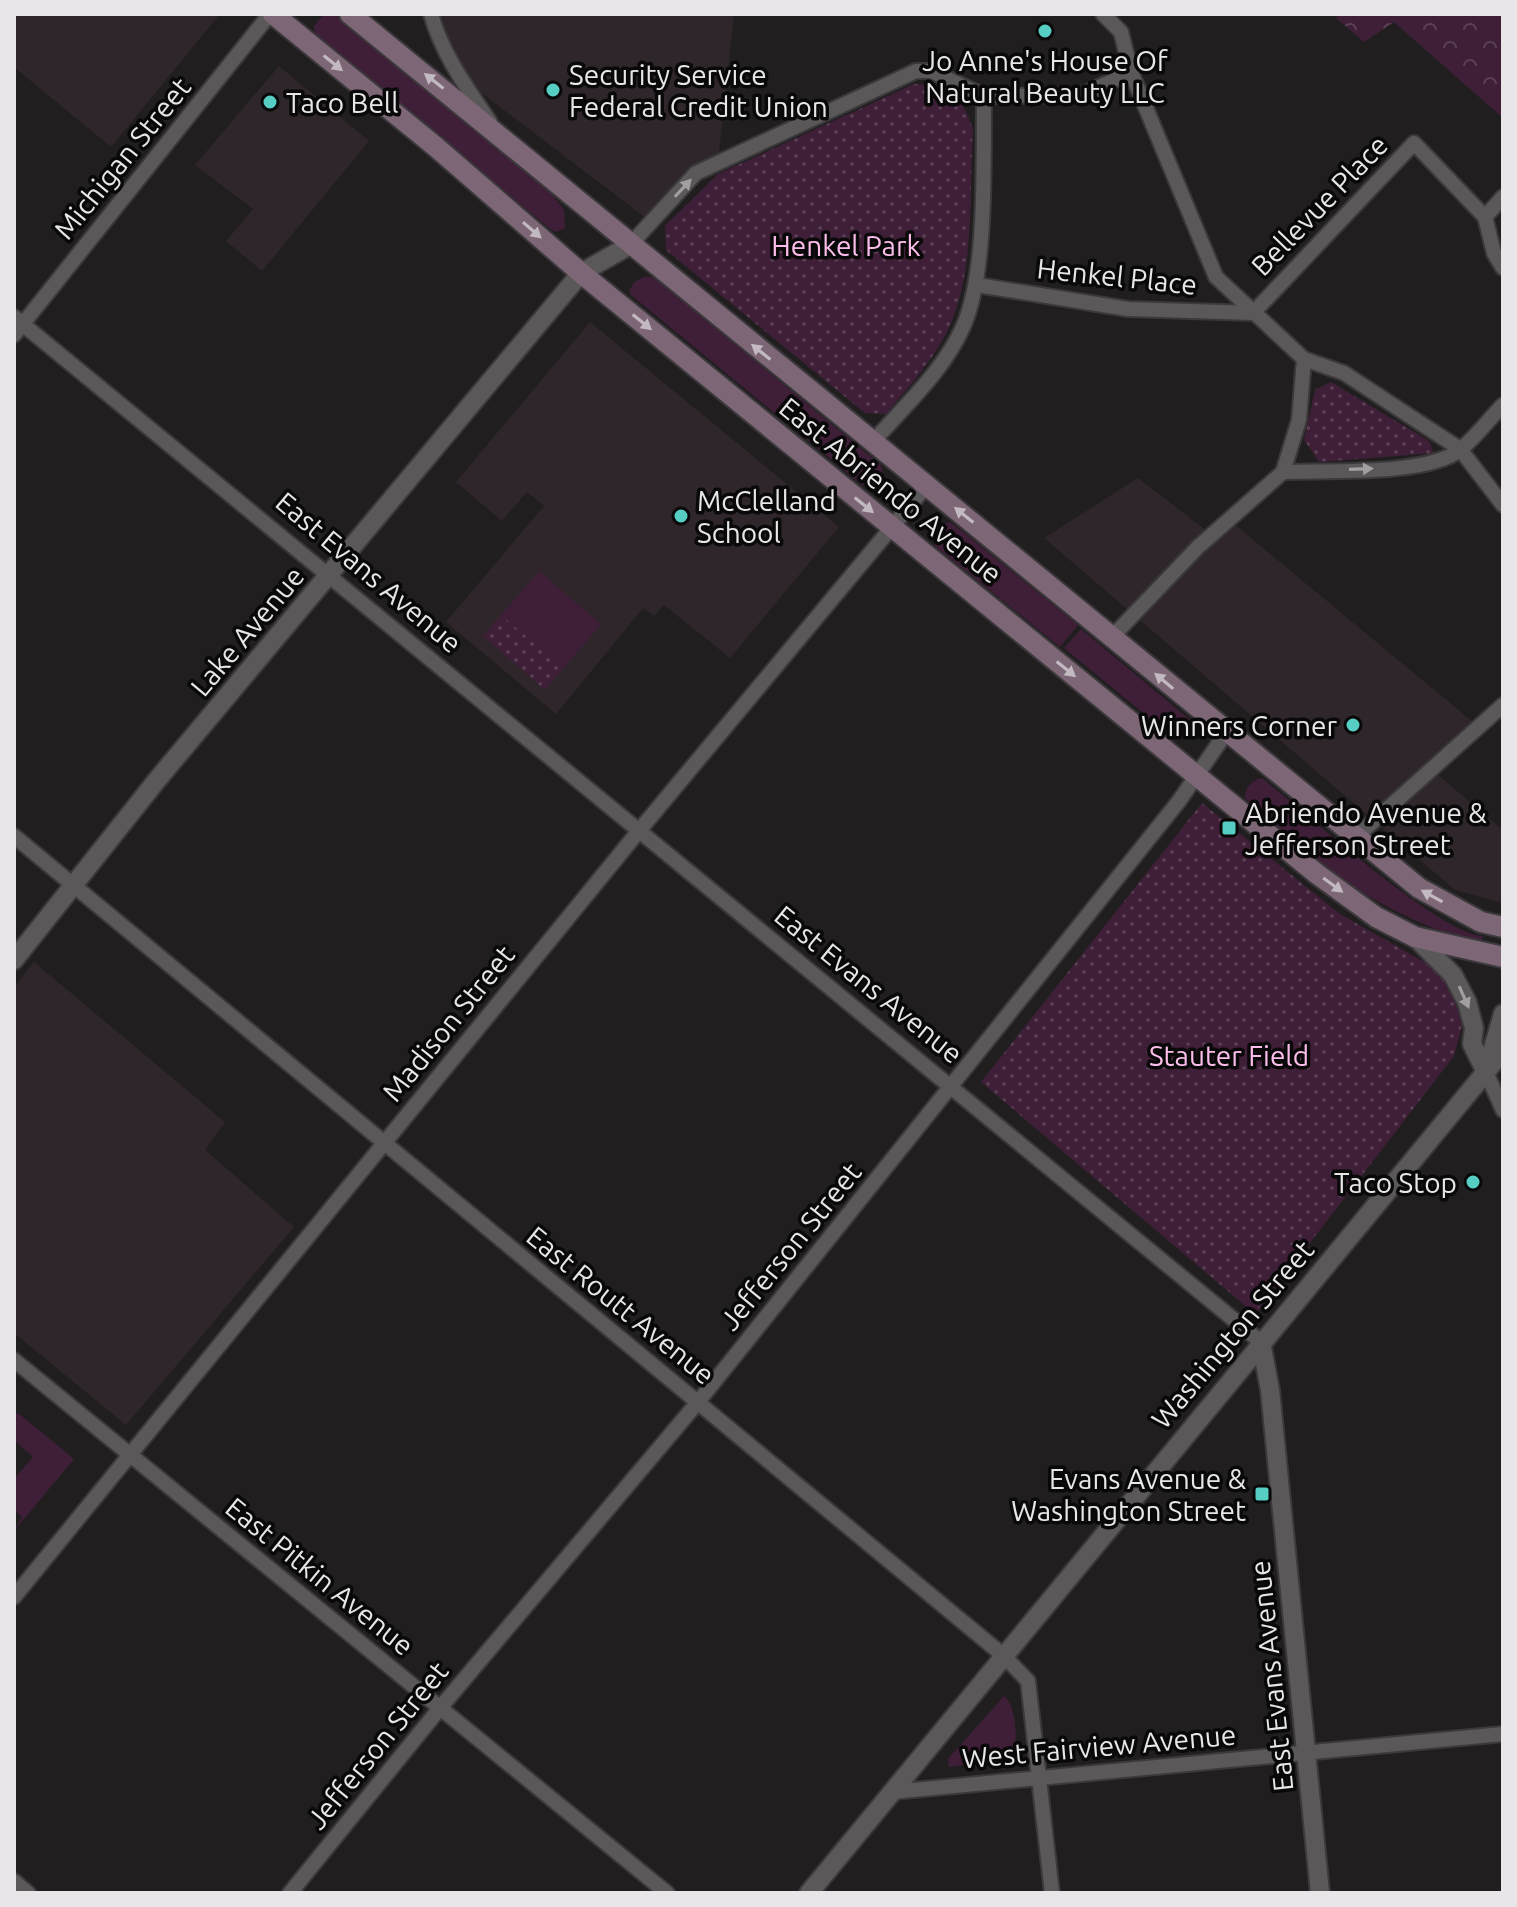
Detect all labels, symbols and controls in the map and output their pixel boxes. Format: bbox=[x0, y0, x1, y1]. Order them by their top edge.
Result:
marker: Jo Anne's House Of Natural Beauty LLC bbox=[1036, 22, 1054, 40]
place label: Jo Anne's House Of Natural Beauty LLC bbox=[922, 45, 1168, 108]
one-way arrow bbox=[323, 54, 343, 71]
place label: Security Service Federal Credit Union bbox=[569, 59, 828, 122]
street label: Michigan Street bbox=[48, 71, 196, 245]
one-way arrow bbox=[424, 73, 444, 89]
marker: Security Service Federal Credit Union bbox=[544, 81, 562, 99]
place label: Taco Bell bbox=[286, 87, 399, 118]
marker: Taco Bell bbox=[261, 93, 279, 111]
street label: Bellevue Place bbox=[1245, 129, 1393, 281]
one-way arrow bbox=[673, 179, 691, 198]
one-way arrow bbox=[523, 221, 542, 239]
park label: Henkel Park bbox=[771, 230, 921, 261]
street label: Henkel Place bbox=[1035, 252, 1199, 300]
one-way arrow bbox=[631, 313, 651, 330]
one-way arrow bbox=[751, 344, 771, 361]
street label: East Abriendo Avenue bbox=[774, 391, 1008, 589]
one-way arrow bbox=[1349, 462, 1374, 475]
place label: McClelland School bbox=[697, 485, 836, 548]
street label: East Evans Avenue bbox=[270, 486, 468, 658]
one-way arrow bbox=[854, 496, 875, 513]
marker: McClelland School bbox=[672, 507, 690, 525]
one-way arrow bbox=[954, 507, 974, 524]
street label: Lake Avenue bbox=[184, 560, 310, 702]
one-way arrow bbox=[1056, 660, 1076, 677]
one-way arrow bbox=[1154, 673, 1174, 690]
place label: Winners Corner bbox=[1141, 710, 1337, 741]
marker: Winners Corner bbox=[1344, 716, 1362, 734]
place label: Abriendo Avenue & Jefferson Street bbox=[1245, 797, 1487, 860]
marker: Abriendo Avenue & Jefferson Street bbox=[1220, 819, 1238, 837]
one-way arrow bbox=[1323, 877, 1343, 893]
one-way arrow bbox=[1421, 889, 1444, 902]
street label: East Evans Avenue bbox=[769, 899, 969, 1069]
street label: Madison Street bbox=[376, 939, 520, 1107]
one-way arrow bbox=[1457, 985, 1470, 1009]
park label: Stauter Field bbox=[1149, 1040, 1309, 1071]
street label: Jefferson Street bbox=[713, 1156, 867, 1336]
place label: Taco Stop bbox=[1334, 1167, 1457, 1198]
marker: Taco Stop bbox=[1464, 1173, 1482, 1191]
street label: East Routt Avenue bbox=[521, 1220, 721, 1390]
street label: Washington Street bbox=[1145, 1234, 1319, 1434]
place label: Evans Avenue & Washington Street bbox=[1011, 1463, 1247, 1526]
marker: Evans Avenue & Washington Street bbox=[1253, 1485, 1271, 1503]
street label: East Pitkin Avenue bbox=[220, 1491, 420, 1661]
street label: East Evans Avenue bbox=[1243, 1559, 1299, 1793]
street label: Jefferson Street bbox=[300, 1655, 454, 1835]
street label: West Fairview Avenue bbox=[961, 1719, 1237, 1773]

